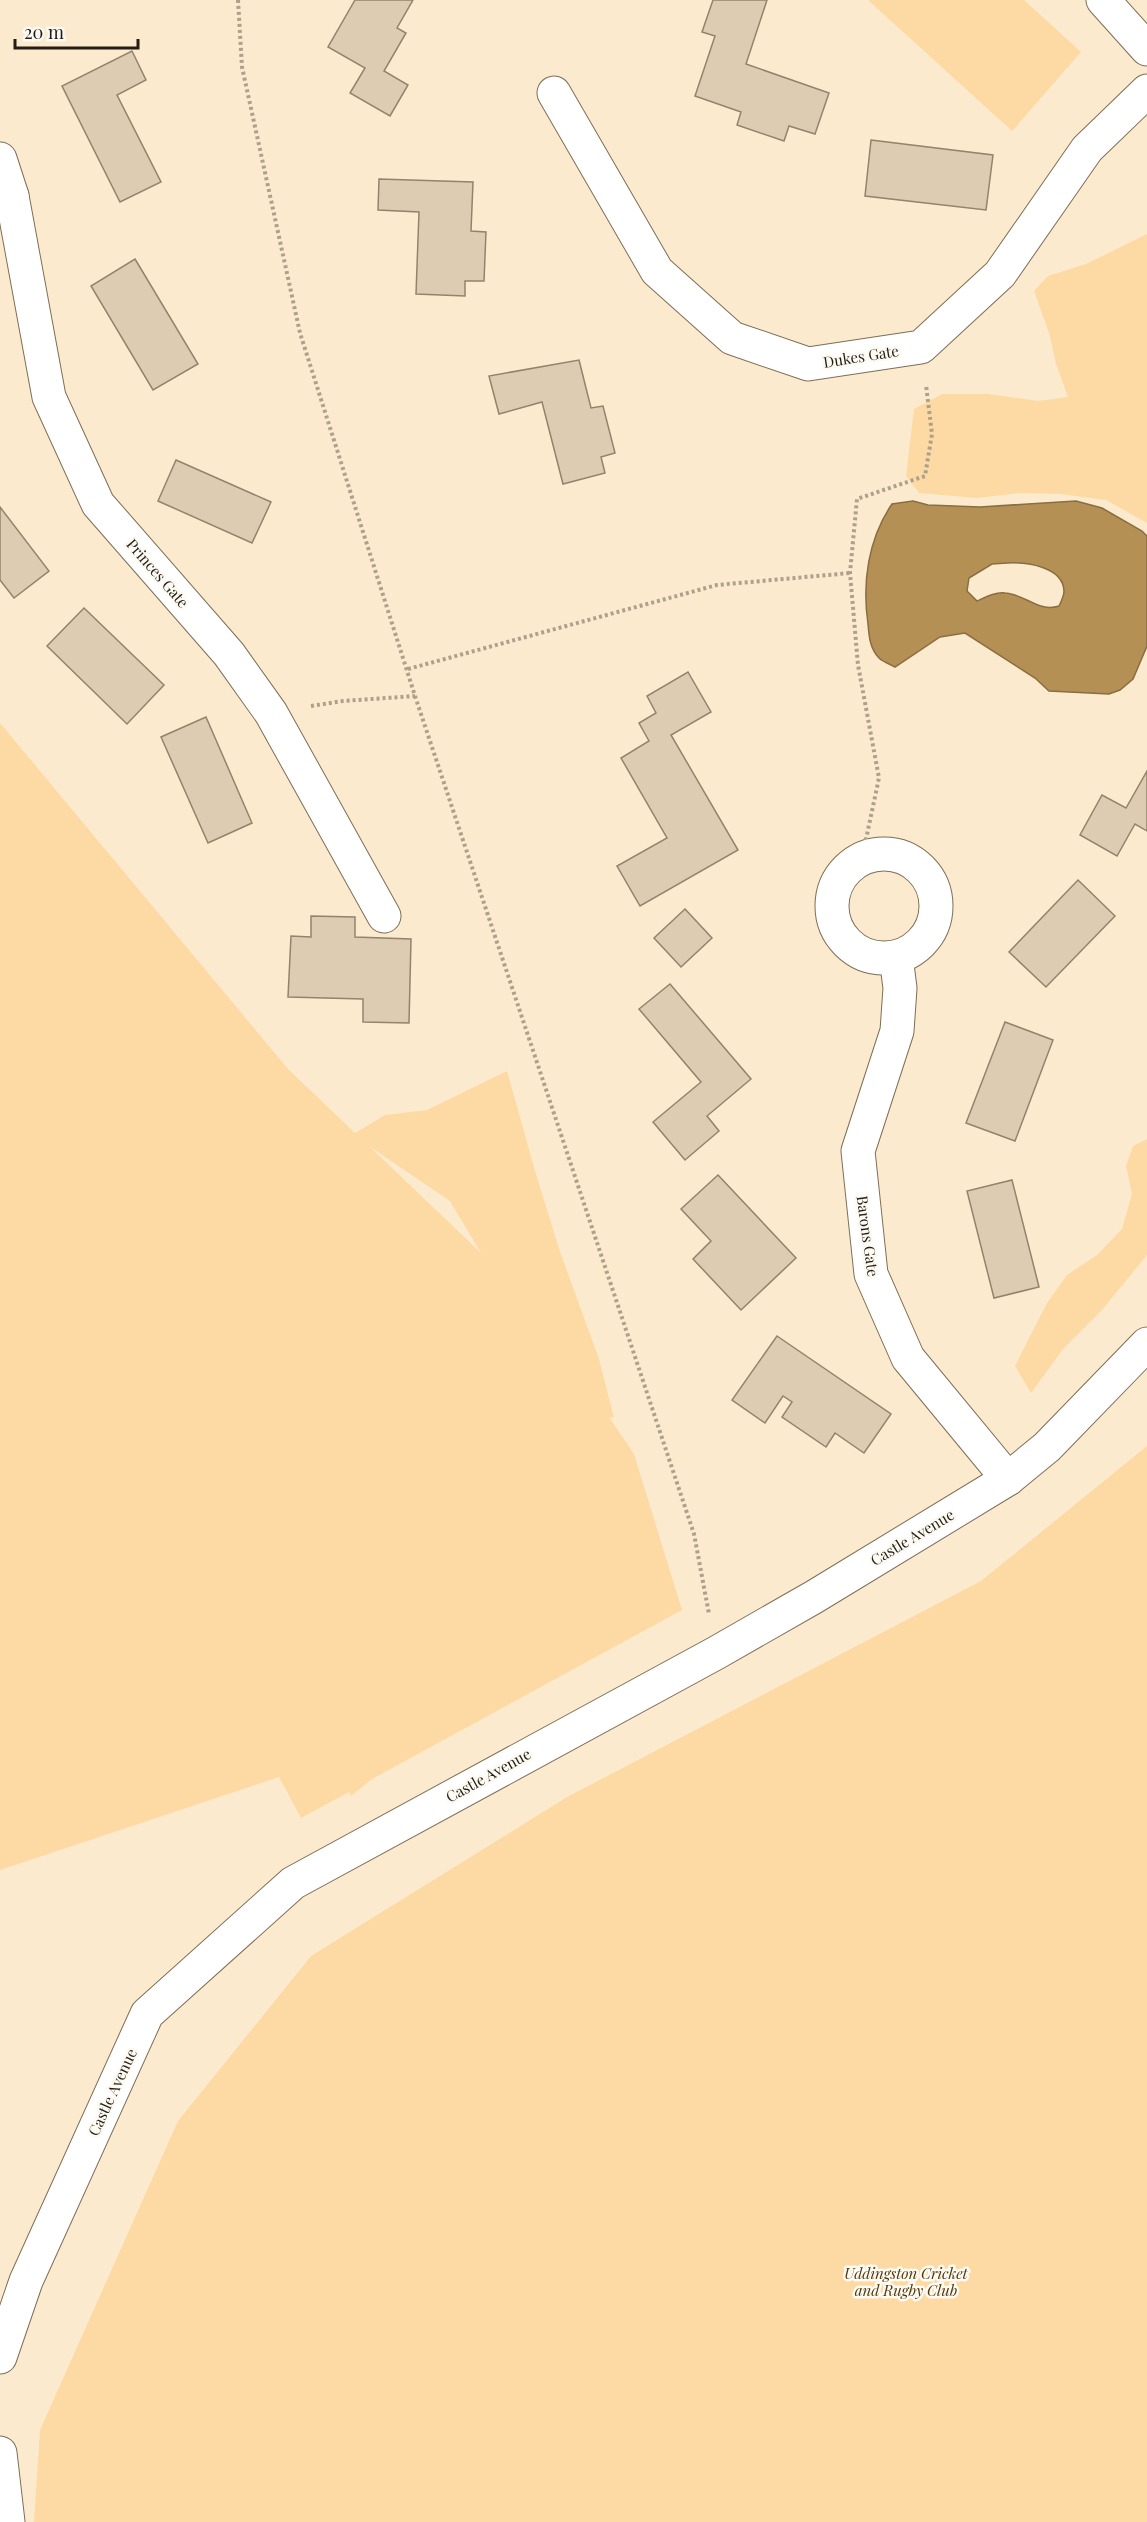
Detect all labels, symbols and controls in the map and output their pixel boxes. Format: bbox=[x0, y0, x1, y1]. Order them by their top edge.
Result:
scale bar bbox=[15, 12, 138, 50]
text: 20 m bbox=[24, 20, 64, 44]
street label: Dukes Gate bbox=[822, 340, 900, 372]
street label: Princes Gate bbox=[123, 534, 193, 612]
street label: Barons Gate bbox=[852, 1194, 884, 1278]
street label: Castle Avenue bbox=[866, 1504, 958, 1570]
street label: Castle Avenue bbox=[442, 1743, 534, 1807]
street label: Castle Avenue bbox=[83, 2045, 141, 2139]
park label: Uddingston Cricket and Rugby Club bbox=[844, 2263, 969, 2300]

